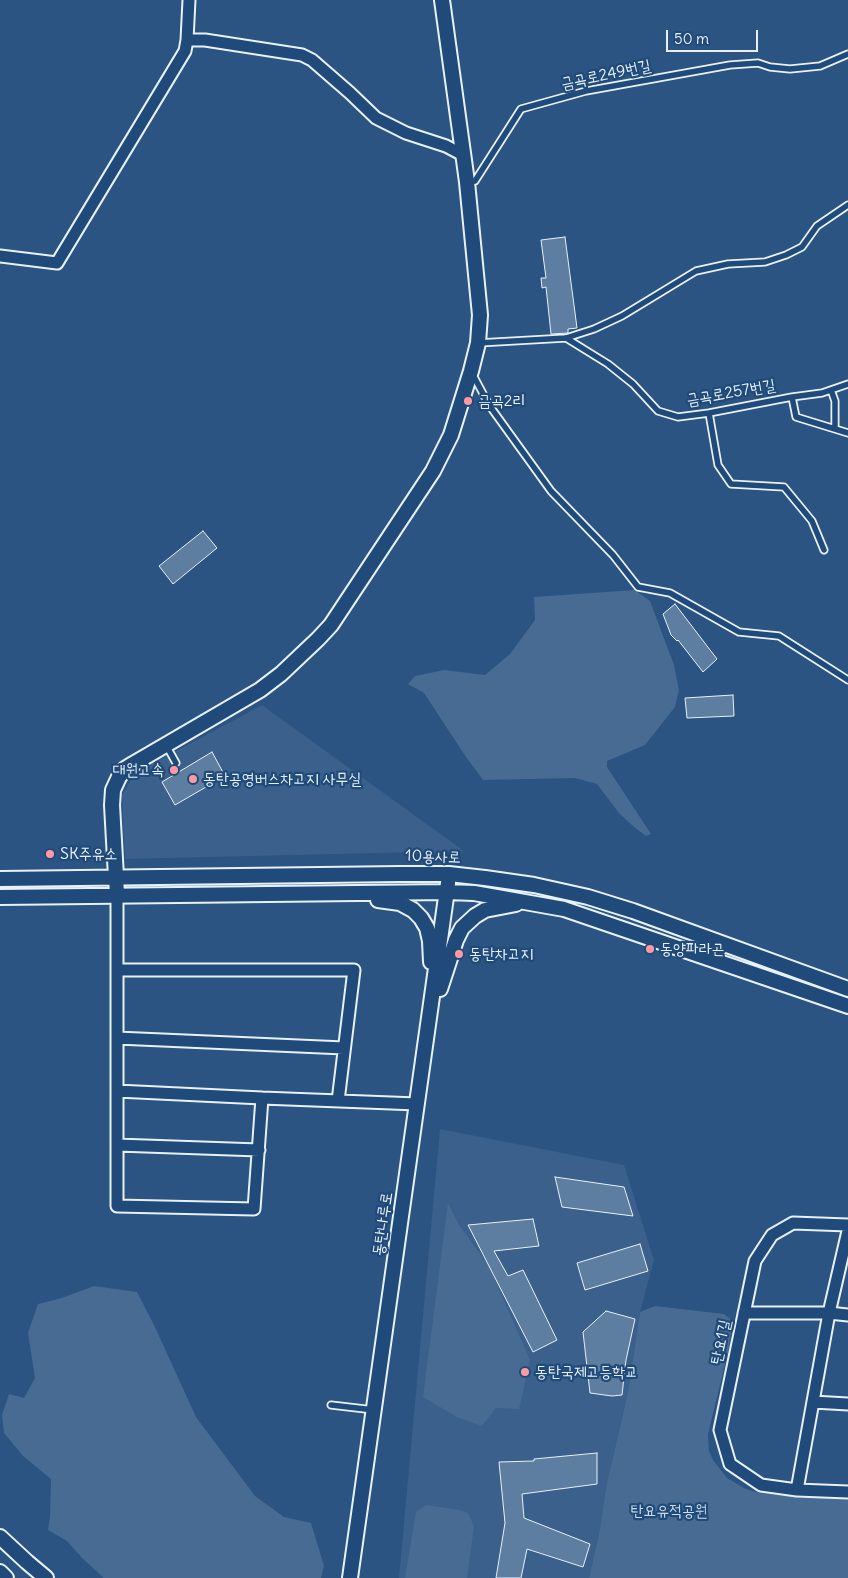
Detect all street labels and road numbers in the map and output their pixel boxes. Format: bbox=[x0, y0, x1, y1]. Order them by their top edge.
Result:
street label: 금곡로249번길 bbox=[559, 56, 653, 94]
street label: 금곡로257번길 bbox=[685, 376, 777, 410]
street label: 10용사로 bbox=[405, 846, 461, 868]
street label: 동탄나루로 bbox=[369, 1191, 397, 1257]
street label: 탄요1길 bbox=[707, 1318, 735, 1366]

